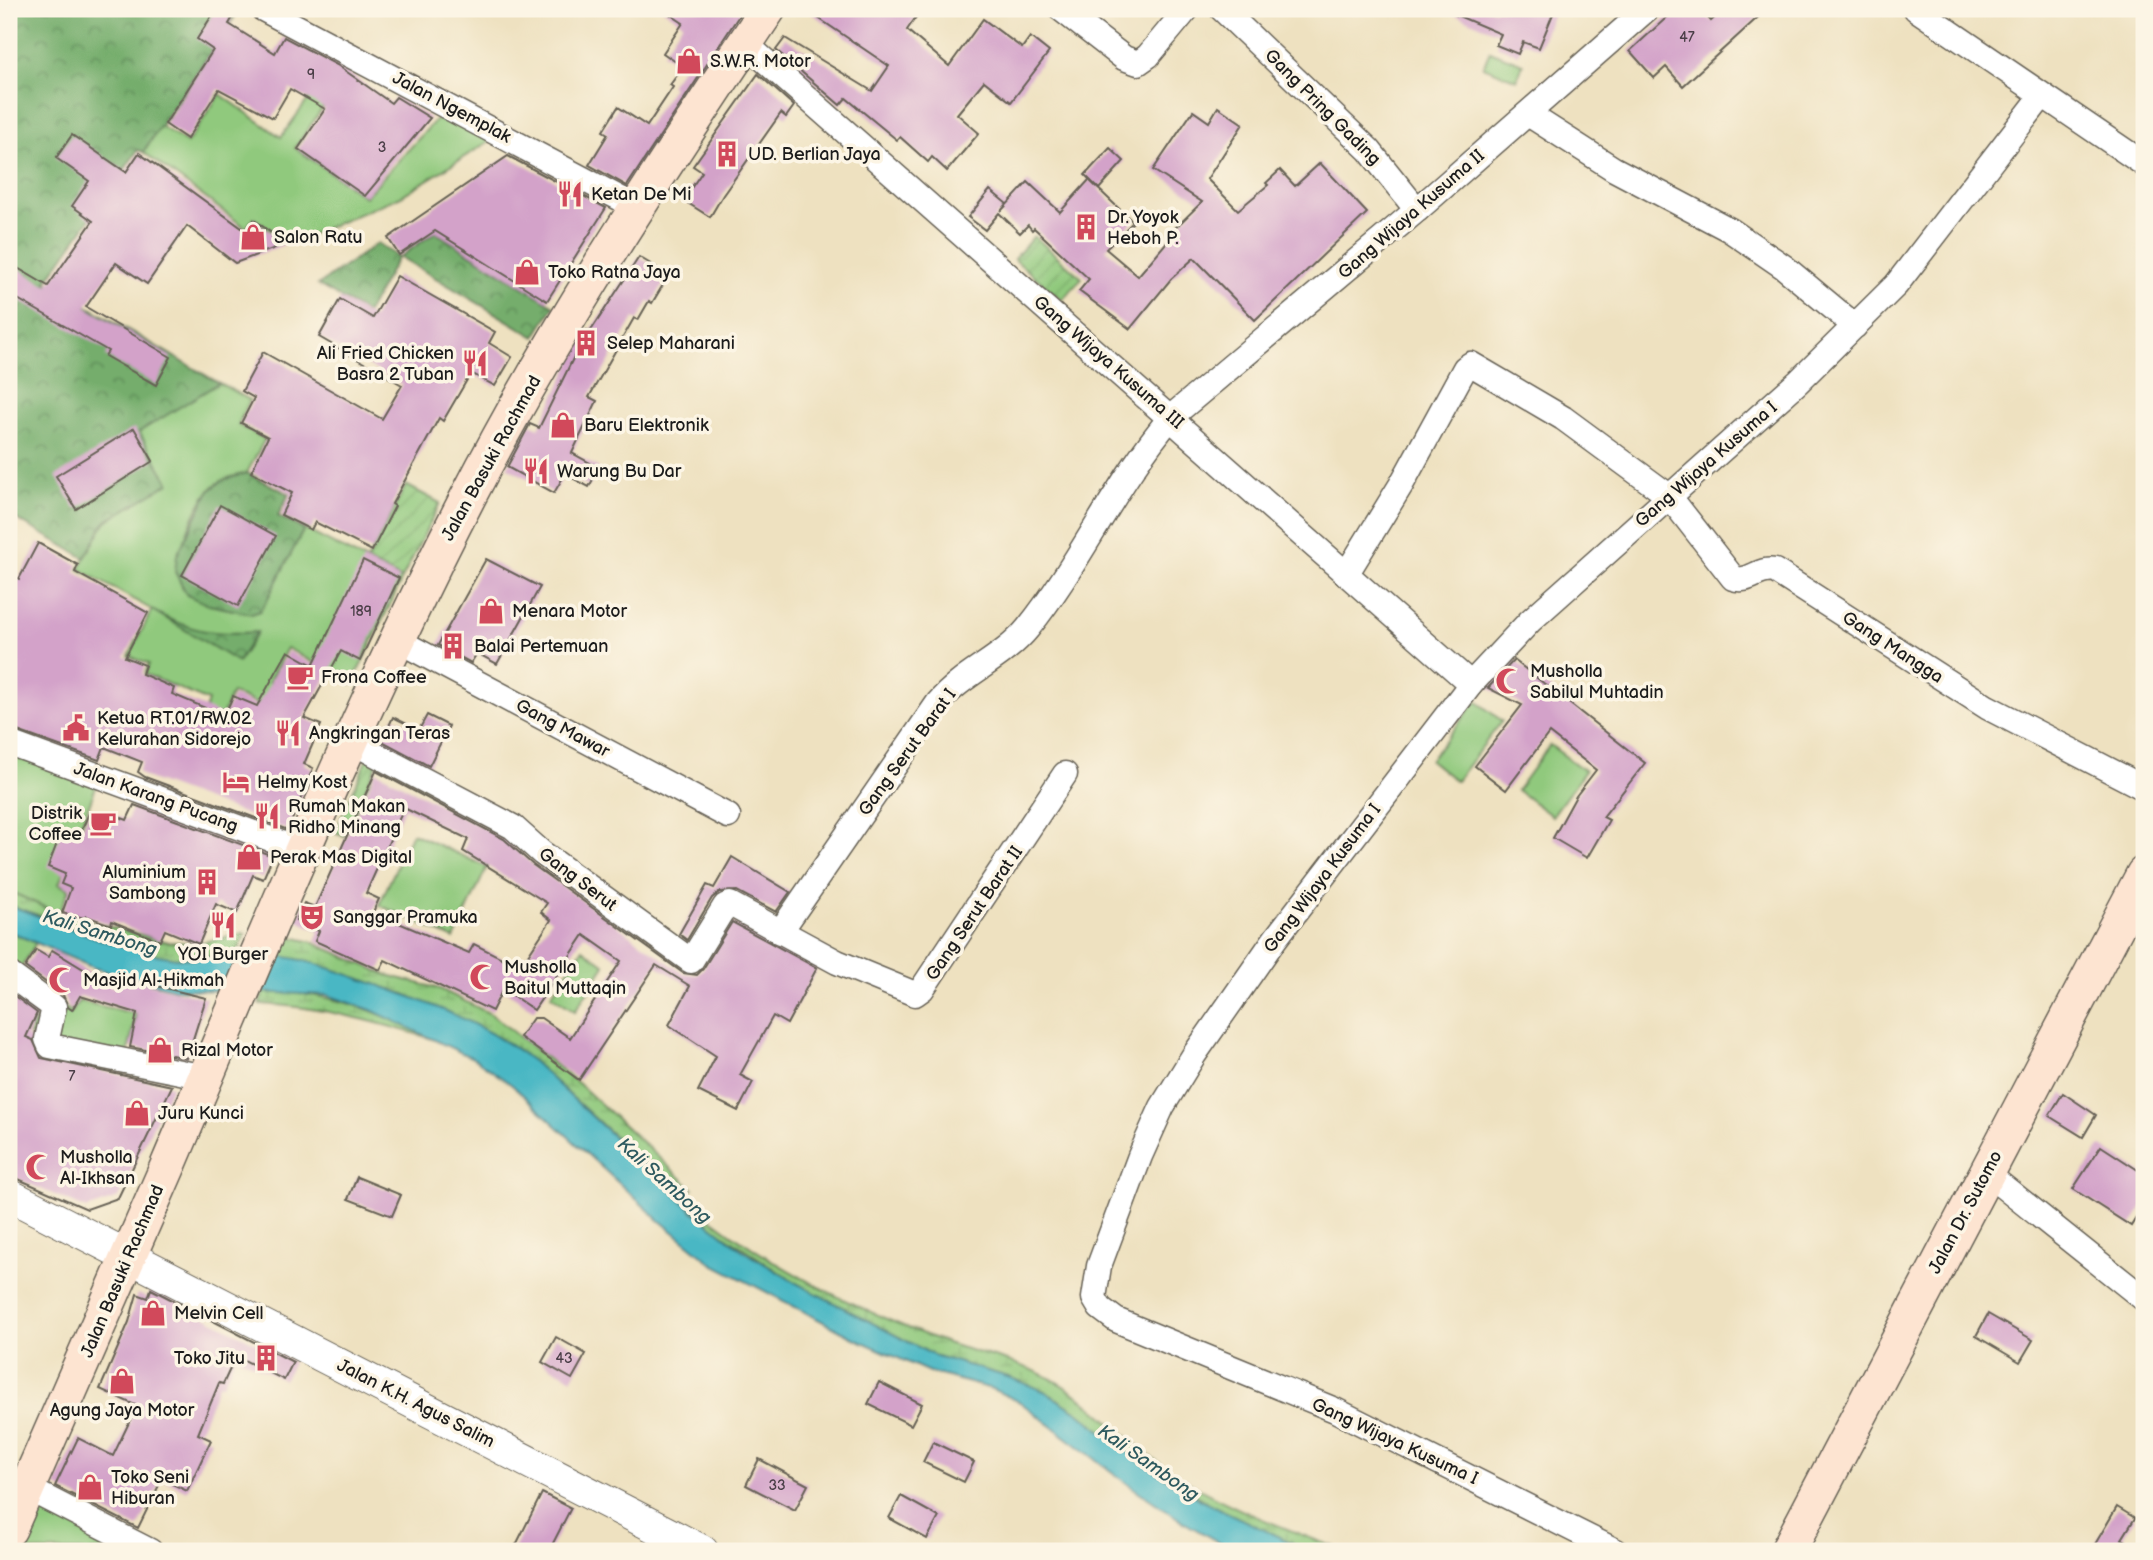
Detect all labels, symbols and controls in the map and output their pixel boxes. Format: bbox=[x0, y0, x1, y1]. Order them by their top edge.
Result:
house number: 47 bbox=[1679, 29, 1695, 46]
street label: Gang Pring Gading bbox=[1260, 45, 1385, 170]
shop icon: S.W.R. Motor bbox=[674, 46, 704, 76]
place label: S.W.R. Motor bbox=[710, 51, 811, 72]
house number: 9 bbox=[307, 66, 315, 83]
street label: Jalan Ngemplak bbox=[389, 67, 515, 148]
house number: 3 bbox=[378, 139, 386, 156]
building icon: UD. Berlian Jaya bbox=[712, 139, 742, 169]
place label: UD. Berlian Jaya bbox=[748, 144, 881, 165]
street label: Gang Wijaya Kusuma II bbox=[1334, 145, 1489, 284]
restaurant icon: Ketan De Mi bbox=[555, 179, 585, 209]
place label: Ketan De Mi bbox=[591, 184, 691, 205]
place label: Dr. Yoyok Heboh P. bbox=[1107, 207, 1179, 249]
building icon: Dr. Yoyok Heboh P. bbox=[1071, 212, 1101, 242]
shop icon: Salon Ratu bbox=[238, 222, 268, 252]
place label: Salon Ratu bbox=[274, 227, 363, 248]
shop icon: Toko Ratna Jaya bbox=[512, 257, 542, 287]
place label: Toko Ratna Jaya bbox=[548, 262, 681, 283]
street label: Gang Wijaya Kusuma III bbox=[1029, 291, 1188, 433]
building icon: Selep Maharani bbox=[571, 328, 601, 358]
place label: Selep Maharani bbox=[607, 333, 735, 354]
place label: Ali Fried Chicken Basra 2 Tuban bbox=[317, 343, 454, 385]
restaurant icon: Ali Fried Chicken Basra 2 Tuban bbox=[460, 348, 490, 378]
street label: Jalan Basuki Rachmad bbox=[437, 372, 546, 544]
street label: Gang Wijaya Kusuma I bbox=[1631, 397, 1782, 532]
shop icon: Baru Elektronik bbox=[548, 410, 578, 440]
place label: Baru Elektronik bbox=[584, 415, 709, 436]
restaurant icon: Warung Bu Dar bbox=[521, 456, 551, 486]
place label: Warung Bu Dar bbox=[557, 461, 682, 482]
shop icon: Menara Motor bbox=[476, 596, 506, 626]
place label: Menara Motor bbox=[512, 601, 627, 622]
house number: 189 bbox=[350, 603, 372, 620]
street label: Gang Mangga bbox=[1838, 607, 1947, 688]
building icon: Balai Pertemuan bbox=[438, 631, 468, 661]
place label: Balai Pertemuan bbox=[474, 636, 608, 657]
place label: Musholla Sabilul Muhtadin bbox=[1530, 661, 1664, 703]
cafe icon: Frona Coffee bbox=[285, 662, 315, 692]
mosque icon: Musholla Sabilul Muhtadin bbox=[1494, 666, 1524, 696]
place label: Frona Coffee bbox=[321, 667, 427, 688]
street label: Gang Serut Barat I bbox=[854, 685, 961, 820]
street label: Gang Mawar bbox=[512, 695, 614, 762]
place label: Ketua RT.01/RW.02 Kelurahan Sidorejo bbox=[97, 708, 252, 750]
public building icon: Ketua RT.01/RW.02 Kelurahan Sidorejo bbox=[61, 713, 91, 743]
restaurant icon: Angkringan Teras bbox=[273, 718, 303, 748]
place label: Angkringan Teras bbox=[309, 723, 450, 744]
street label: Jalan Karang Pucang bbox=[71, 758, 241, 837]
hotel icon: Helmy Kost bbox=[221, 767, 251, 797]
place label: Helmy Kost bbox=[257, 772, 348, 793]
place label: Rumah Makan Ridho Minang bbox=[288, 796, 405, 838]
street label: Gang Wijaya Kusuma I bbox=[1260, 800, 1385, 957]
restaurant icon: Rumah Makan Ridho Minang bbox=[252, 801, 282, 831]
place label: Distrik Coffee bbox=[29, 803, 82, 845]
cafe icon: Distrik Coffee bbox=[88, 808, 118, 838]
shop icon: Perak Mas Digital bbox=[234, 842, 264, 872]
street label: Gang Serut Barat II bbox=[922, 842, 1027, 984]
street label: Gang Serut bbox=[535, 843, 621, 916]
place label: Perak Mas Digital bbox=[270, 847, 412, 868]
place label: Aluminium Sambong bbox=[103, 862, 186, 904]
building icon: Aluminium Sambong bbox=[192, 867, 222, 897]
theatre icon: Sanggar Pramuka bbox=[297, 902, 327, 932]
water label: Kali Sambong bbox=[40, 905, 160, 962]
place label: Sanggar Pramuka bbox=[333, 907, 478, 928]
restaurant icon: YOI Burger bbox=[208, 910, 238, 940]
place label: YOI Burger bbox=[177, 944, 268, 965]
place label: Musholla Baitul Muttaqin bbox=[504, 957, 626, 999]
mosque icon: Musholla Baitul Muttaqin bbox=[468, 962, 498, 992]
mosque icon: Masjid Al-Hikmah bbox=[47, 965, 77, 995]
place label: Masjid Al-Hikmah bbox=[83, 970, 224, 991]
shop icon: Rizal Motor bbox=[145, 1035, 175, 1065]
place label: Rizal Motor bbox=[181, 1040, 273, 1061]
house number: 7 bbox=[69, 1068, 76, 1085]
shop icon: Juru Kunci bbox=[122, 1098, 152, 1128]
place label: Juru Kunci bbox=[158, 1103, 244, 1124]
water label: Kali Sambong bbox=[612, 1133, 716, 1229]
place label: Musholla Al-Ikhsan bbox=[60, 1147, 135, 1189]
street label: Jalan Dr. Sutomo bbox=[1924, 1147, 2007, 1277]
mosque icon: Musholla Al-Ikhsan bbox=[24, 1152, 54, 1182]
street label: Jalan Basuki Rachmad bbox=[77, 1182, 168, 1361]
shop icon: Melvin Cell bbox=[138, 1298, 168, 1328]
place label: Melvin Cell bbox=[174, 1303, 264, 1324]
building icon: Toko Jitu bbox=[251, 1343, 281, 1373]
place label: Toko Jitu bbox=[174, 1348, 245, 1369]
house number: 43 bbox=[555, 1350, 573, 1367]
street label: Jalan K.H. Agus Salim bbox=[334, 1355, 498, 1452]
shop icon: Agung Jaya Motor bbox=[107, 1366, 137, 1396]
street label: Gang Wijaya Kusuma I bbox=[1308, 1394, 1481, 1489]
place label: Agung Jaya Motor bbox=[50, 1400, 195, 1421]
water label: Kali Sambong bbox=[1093, 1420, 1203, 1507]
place label: Toko Seni Hiburan bbox=[111, 1467, 189, 1509]
shop icon: Toko Seni Hiburan bbox=[75, 1472, 105, 1502]
house number: 33 bbox=[768, 1477, 786, 1494]

